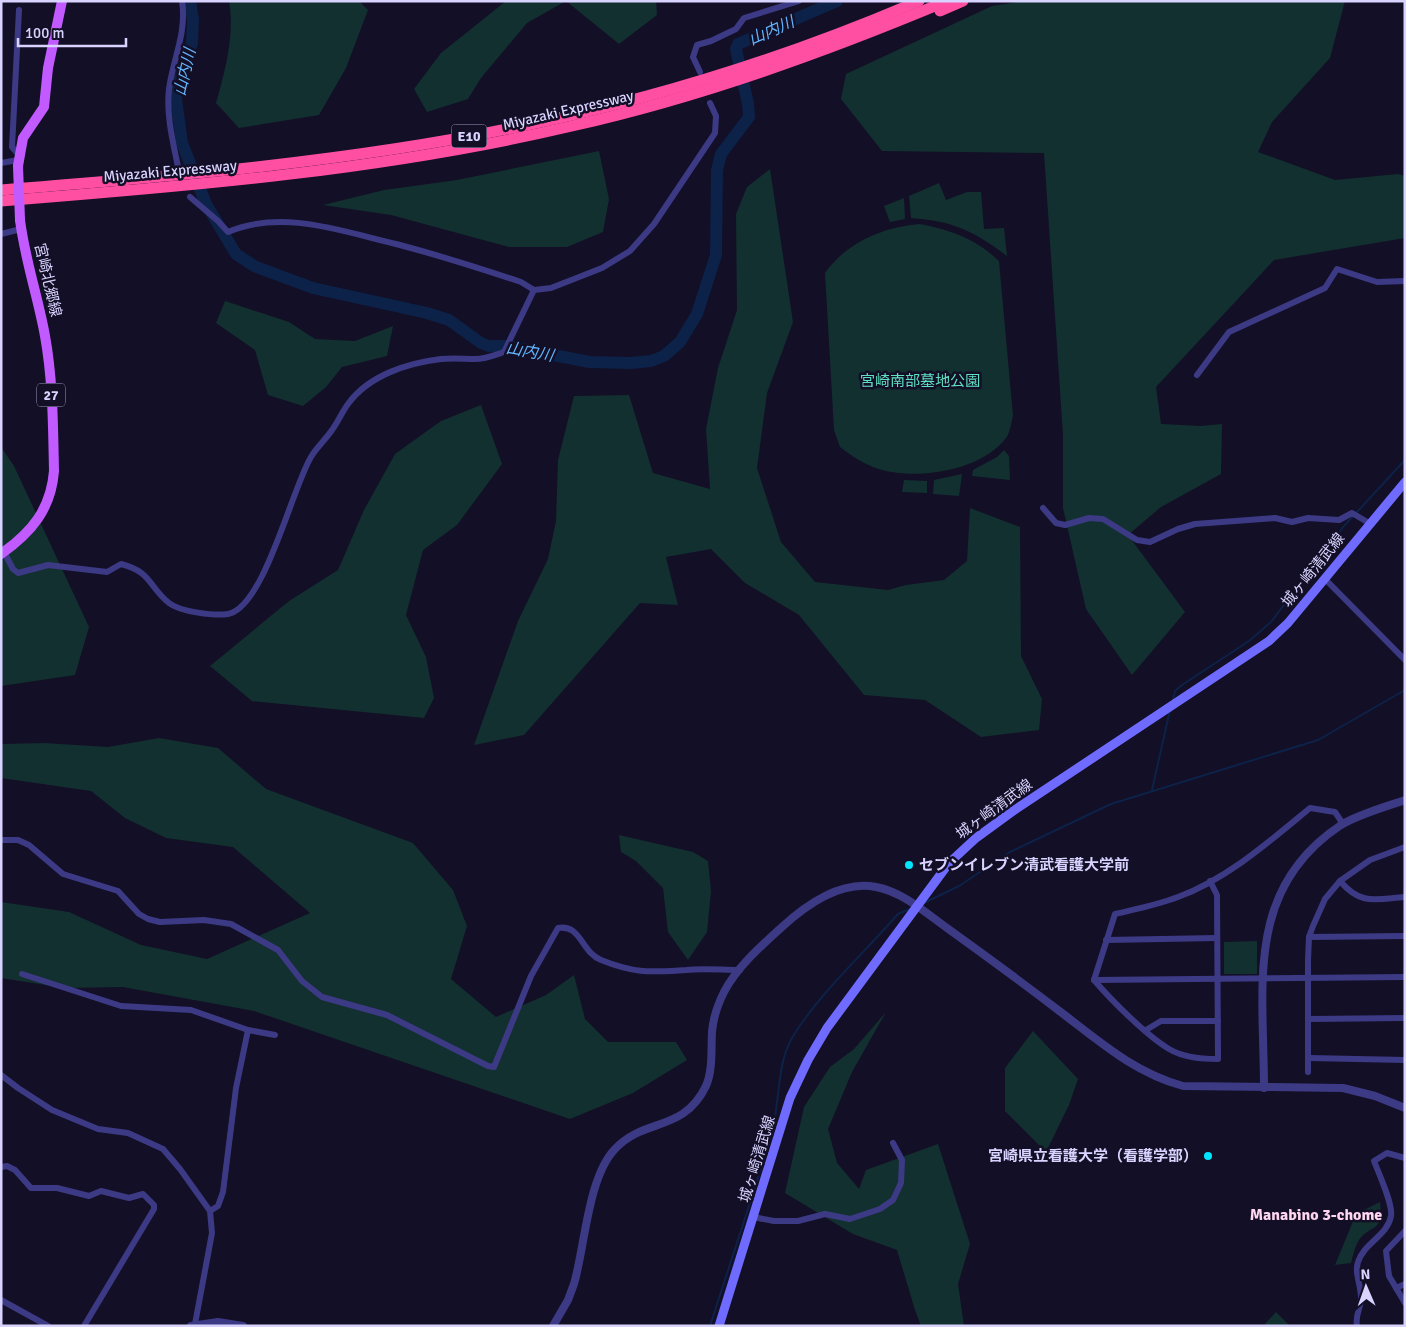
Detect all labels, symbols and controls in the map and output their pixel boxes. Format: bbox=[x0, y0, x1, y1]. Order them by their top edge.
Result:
water label: 山内川 bbox=[745, 11, 799, 50]
scale bar bbox=[18, 15, 125, 47]
text: 100 m bbox=[25, 24, 65, 42]
water label: 山内川 bbox=[170, 45, 201, 98]
street label: Miyazaki Expressway bbox=[501, 86, 635, 134]
road number: E10 bbox=[452, 124, 486, 148]
street label: Miyazaki Expressway bbox=[103, 156, 237, 186]
street label: 宮崎北郷線 bbox=[31, 241, 65, 319]
water label: 山内川 bbox=[504, 338, 557, 366]
park label: 宮崎南部墓地公園 bbox=[860, 372, 980, 390]
road number: 27 bbox=[37, 384, 65, 406]
street label: 城ヶ崎清武線 bbox=[1278, 529, 1348, 611]
street label: 城ヶ崎清武線 bbox=[952, 775, 1036, 843]
place label: セブンイレブン清武看護大学前 bbox=[919, 856, 1129, 874]
marker: セブンイレブン清武看護大学前 bbox=[903, 859, 915, 871]
street label: 城ヶ崎清武線 bbox=[735, 1113, 779, 1205]
place label: 宮崎県立看護大学（看護学部） bbox=[988, 1147, 1198, 1165]
marker: 宮崎県立看護大学（看護学部） bbox=[1202, 1150, 1214, 1162]
district label: Manabino 3-chome bbox=[1250, 1205, 1382, 1225]
north arrow bbox=[1341, 1262, 1391, 1312]
text: N bbox=[1360, 1266, 1371, 1283]

